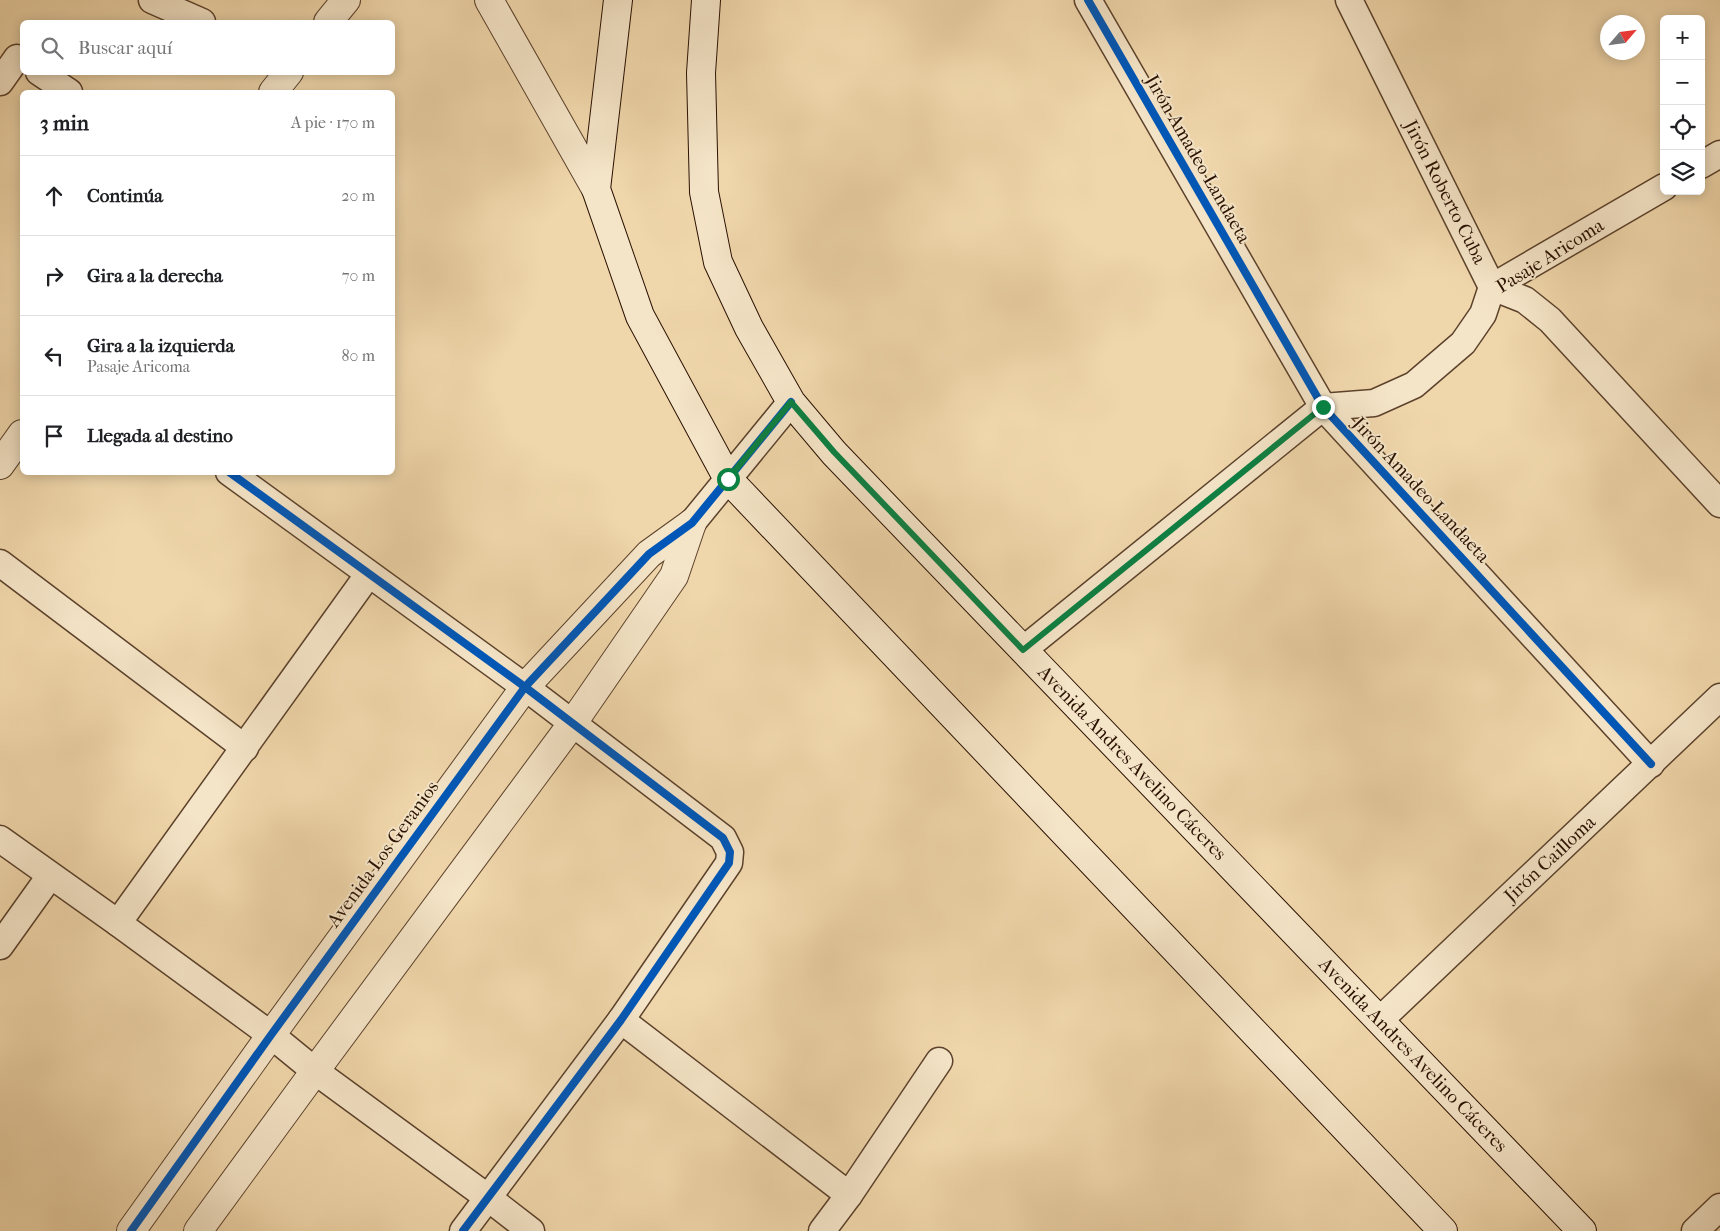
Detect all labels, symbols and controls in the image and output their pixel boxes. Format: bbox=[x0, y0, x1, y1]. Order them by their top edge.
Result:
north arrow bbox=[1600, 15, 1645, 60]
map controls bbox=[1660, 15, 1705, 195]
button: + bbox=[1660, 15, 1705, 60]
search box bbox=[20, 20, 395, 75]
icon: search bbox=[38, 34, 66, 62]
text: Buscar aquí bbox=[78, 37, 172, 59]
button: − bbox=[1660, 60, 1705, 105]
street label: Jirón Amadeo Landaeta bbox=[1140, 69, 1255, 247]
button: locate bbox=[1660, 105, 1705, 150]
text: 3 min bbox=[40, 111, 89, 135]
text: A pie · 170 m bbox=[291, 113, 375, 132]
street label: Jirón Roberto Cuba bbox=[1398, 115, 1491, 268]
button: layers bbox=[1660, 150, 1705, 195]
icon: ahead bbox=[40, 182, 68, 210]
text: Continúa bbox=[87, 185, 163, 207]
text: 20 m bbox=[341, 186, 375, 205]
street label: Pasaje Aricoma bbox=[1492, 214, 1608, 298]
icon: right bbox=[40, 262, 68, 290]
text: Gira a la derecha bbox=[87, 265, 223, 287]
text: 70 m bbox=[342, 266, 375, 285]
text: Gira a la izquierda bbox=[87, 335, 234, 357]
icon: left bbox=[40, 342, 68, 370]
text: 80 m bbox=[341, 346, 375, 365]
text: Pasaje Aricoma bbox=[87, 357, 190, 376]
route end bbox=[1312, 396, 1335, 419]
street label: Jirón Amadeo Landaeta bbox=[1347, 411, 1494, 567]
icon: arrive bbox=[40, 422, 68, 450]
text: Llegada al destino bbox=[87, 425, 233, 447]
route start bbox=[717, 468, 740, 491]
street label: Avenida Andres Avelino Cáceres bbox=[1032, 660, 1231, 865]
street label: Avenida Los Geranios bbox=[322, 777, 443, 932]
street label: Jirón Cailloma bbox=[1498, 811, 1600, 908]
street label: Avenida Andres Avelino Cáceres bbox=[1313, 952, 1512, 1157]

